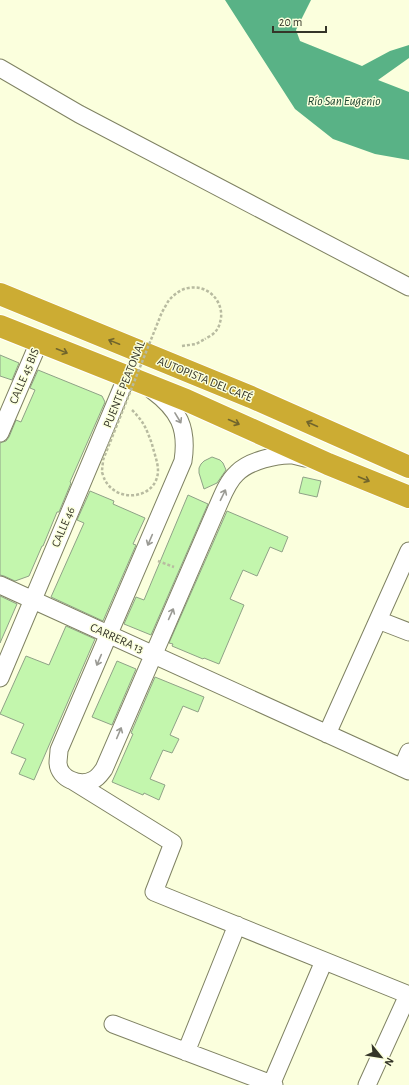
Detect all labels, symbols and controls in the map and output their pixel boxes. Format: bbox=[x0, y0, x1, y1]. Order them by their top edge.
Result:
scale bar bbox=[273, 8, 326, 34]
text: 20 m bbox=[279, 16, 302, 28]
water label: Río San Eugenio bbox=[307, 95, 381, 108]
one-way arrow bbox=[109, 337, 121, 345]
street label: PUENTE PEATONAL bbox=[101, 339, 147, 429]
street label: CALLE 45 BIS bbox=[7, 346, 41, 406]
one-way arrow bbox=[56, 347, 68, 355]
street label: AUTOPISTA DEL CAFÉ bbox=[156, 354, 255, 404]
one-way arrow bbox=[175, 412, 183, 424]
one-way arrow bbox=[227, 419, 239, 427]
one-way arrow bbox=[306, 420, 318, 428]
one-way arrow bbox=[357, 475, 369, 483]
one-way arrow bbox=[220, 489, 227, 501]
street label: CALLE 46 bbox=[49, 505, 77, 549]
one-way arrow bbox=[146, 534, 153, 546]
one-way arrow bbox=[168, 608, 176, 620]
street label: CARRERA 13 bbox=[89, 621, 145, 655]
one-way arrow bbox=[94, 653, 102, 665]
one-way arrow bbox=[116, 727, 124, 739]
north arrow bbox=[361, 1037, 401, 1077]
text: N bbox=[383, 1056, 396, 1068]

